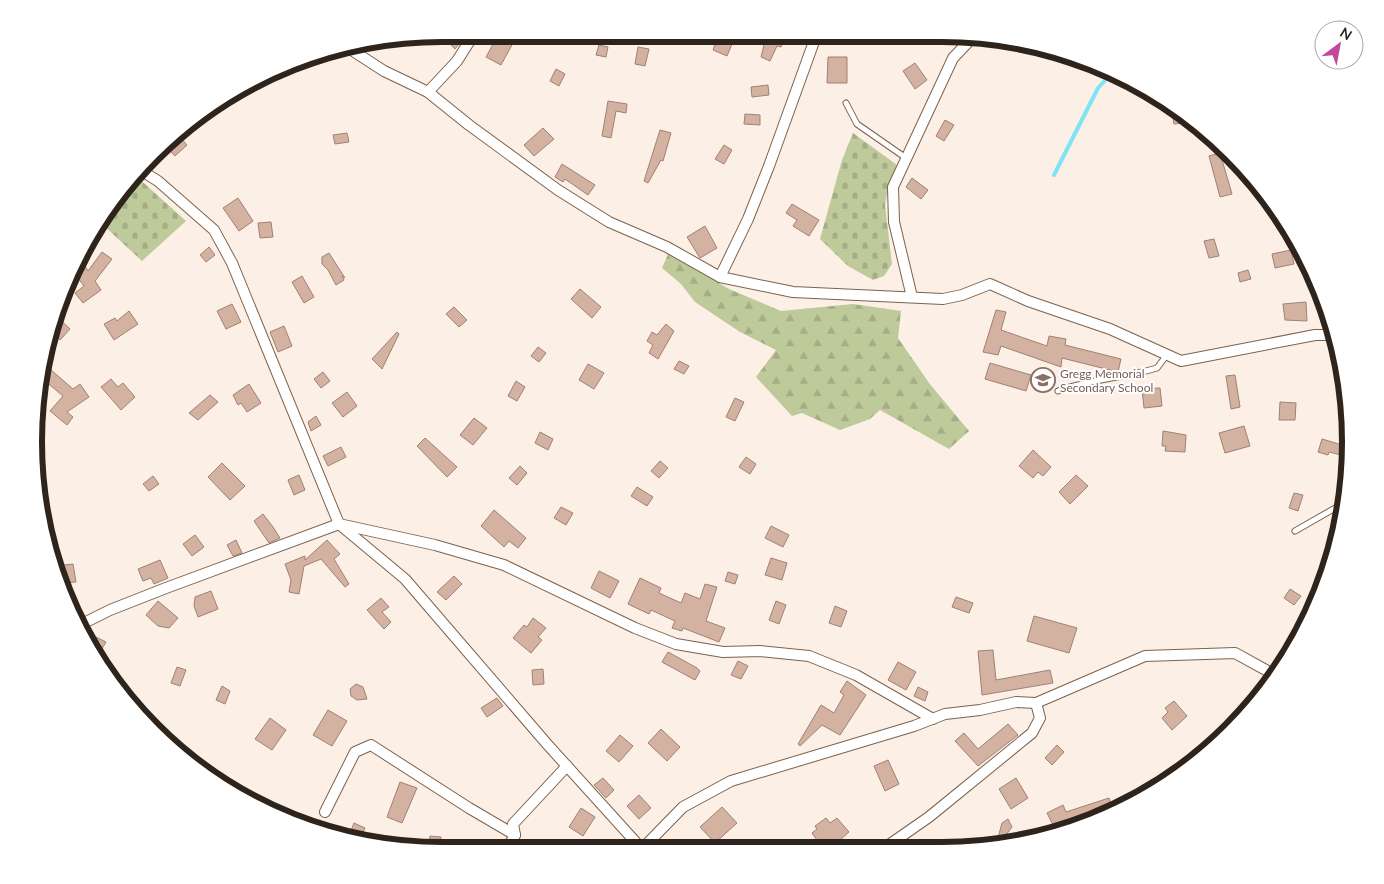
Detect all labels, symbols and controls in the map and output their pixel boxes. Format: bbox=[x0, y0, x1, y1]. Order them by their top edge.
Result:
north arrow bbox=[1314, 20, 1364, 70]
text: N bbox=[1337, 23, 1355, 44]
place label: Gregg Memorial Secondary School bbox=[1060, 366, 1153, 395]
school or university icon: Gregg Memorial Secondary School bbox=[1030, 367, 1056, 393]

